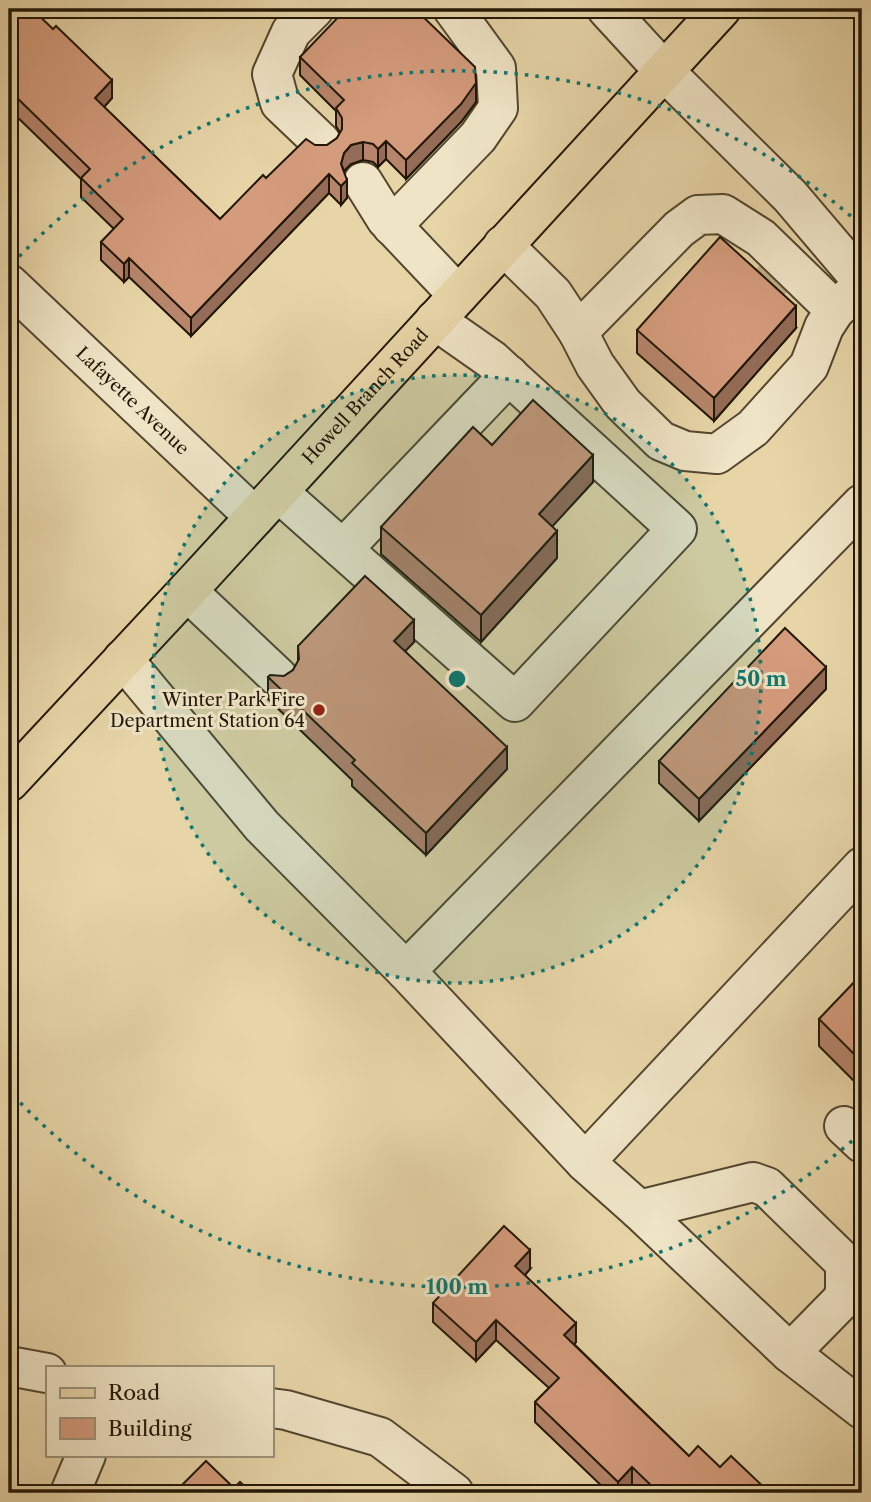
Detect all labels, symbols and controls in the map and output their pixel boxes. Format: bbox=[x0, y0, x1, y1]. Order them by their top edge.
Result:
street label: Howell Branch Road bbox=[298, 324, 433, 469]
street label: Lafayette Avenue bbox=[71, 342, 193, 460]
text: 50 m bbox=[735, 666, 787, 691]
centre of rings bbox=[445, 667, 469, 691]
place label: Winter Park Fire Department Station 64 bbox=[110, 689, 305, 732]
marker: Winter Park Fire Department Station 64 bbox=[311, 702, 327, 718]
text: 100 m bbox=[426, 1274, 488, 1299]
legend bbox=[46, 1366, 273, 1456]
text: Road bbox=[108, 1380, 160, 1405]
text: Building bbox=[108, 1416, 193, 1441]

